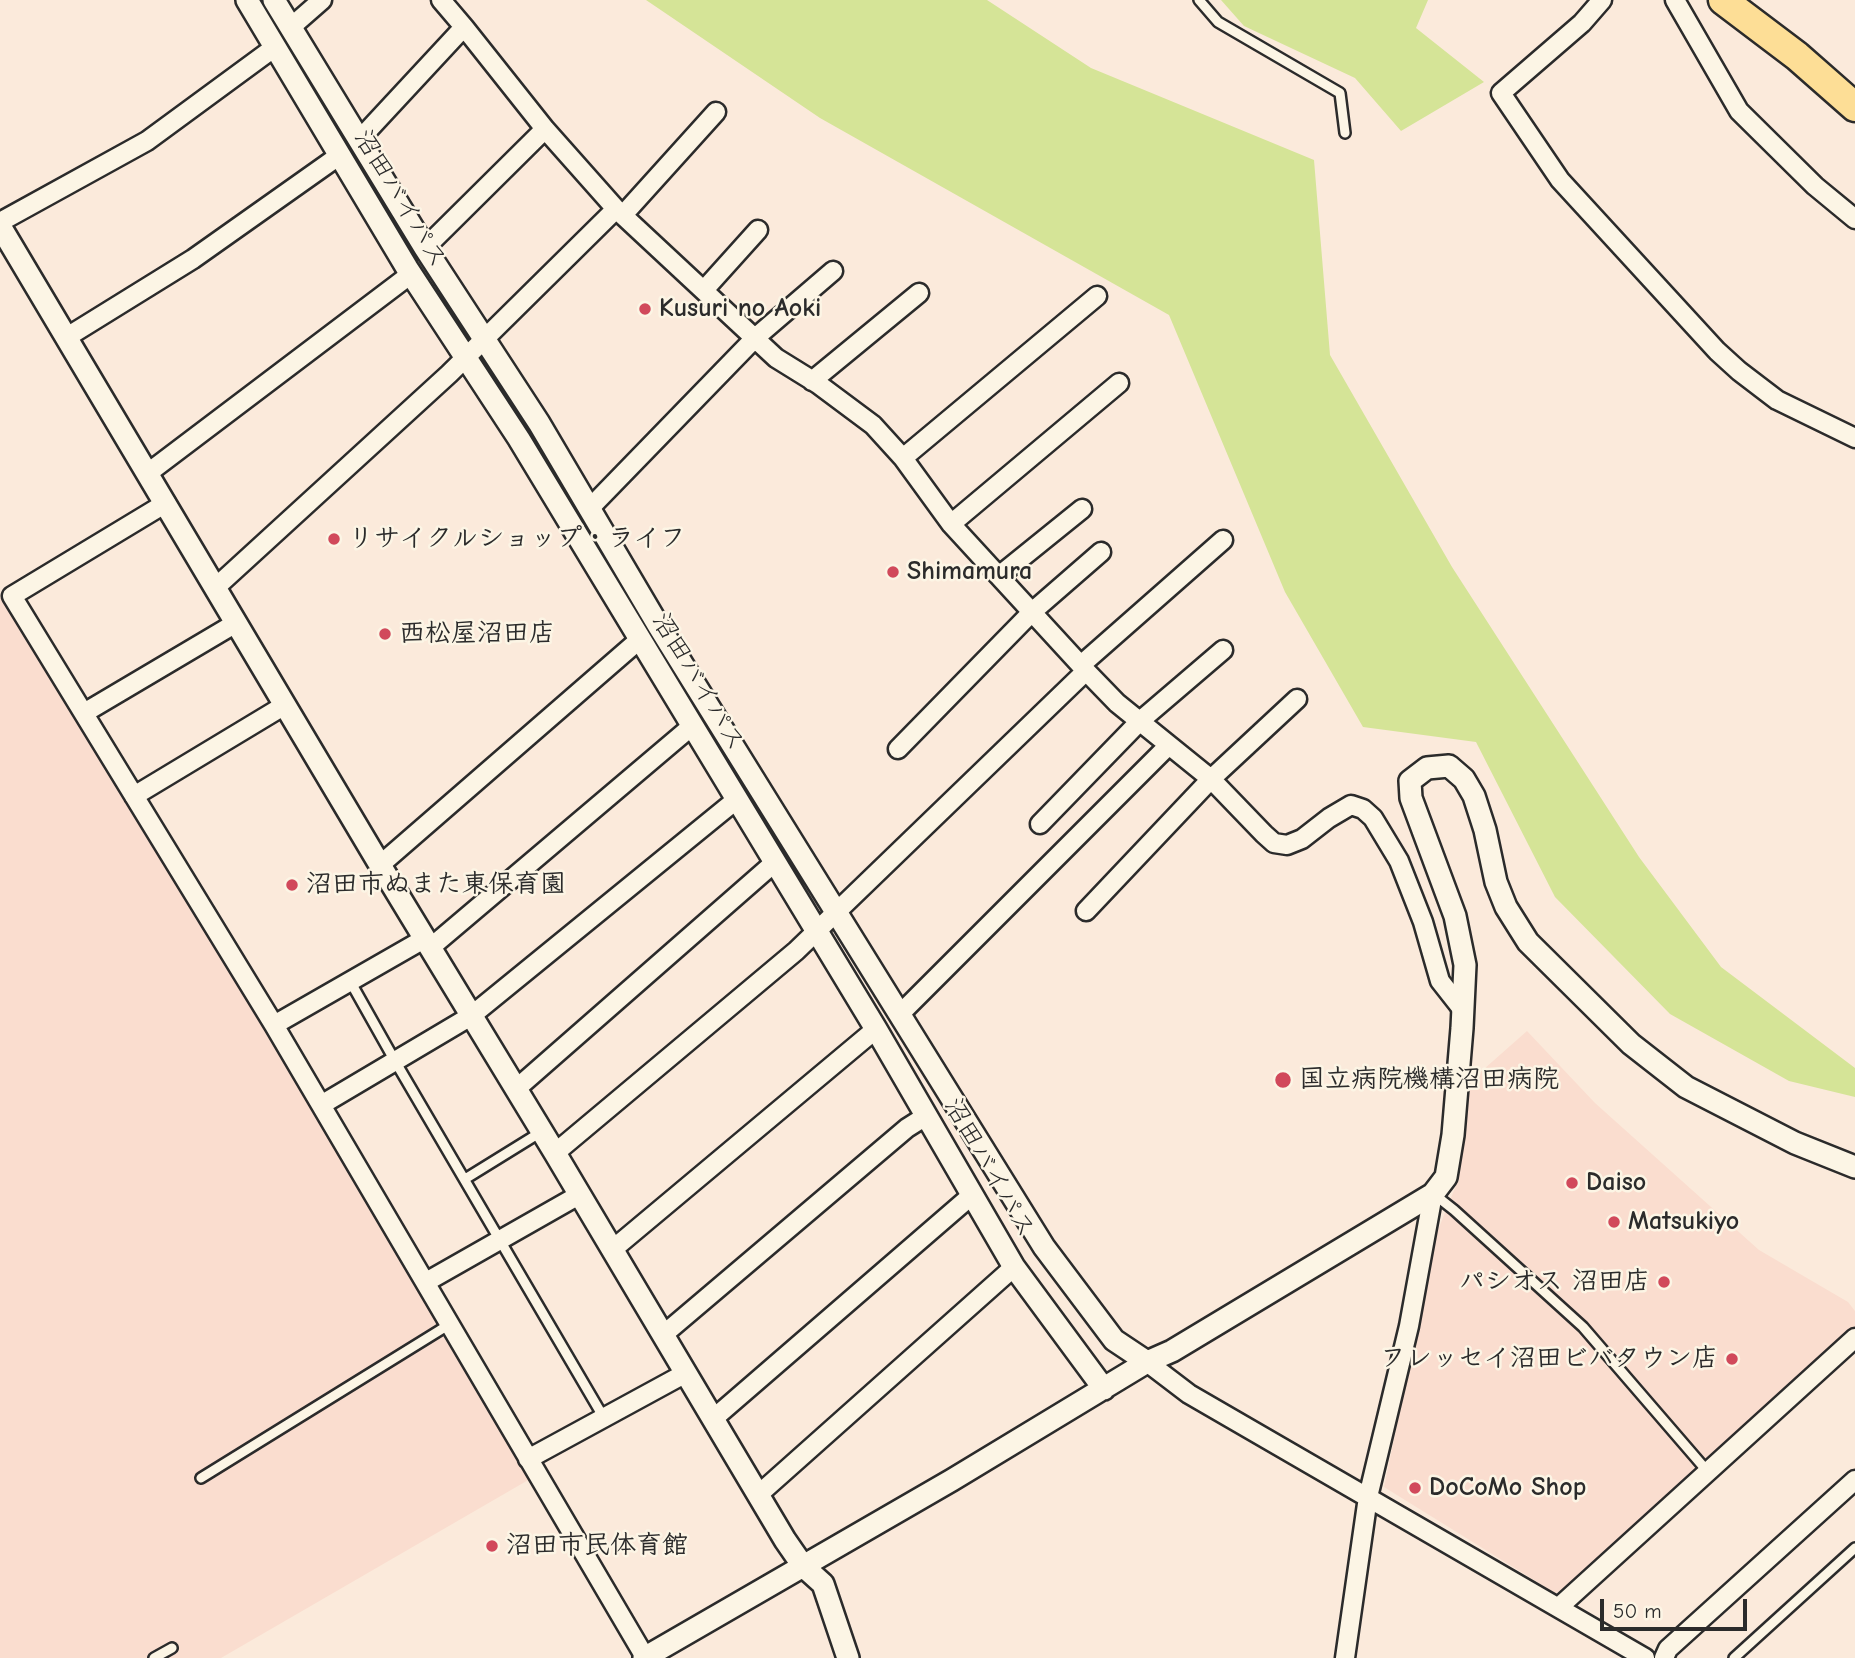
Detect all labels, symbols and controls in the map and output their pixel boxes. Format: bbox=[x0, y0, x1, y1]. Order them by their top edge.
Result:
street label: 沼田バイパス bbox=[346, 124, 454, 274]
place label: Kusuri no Aoki bbox=[659, 293, 821, 325]
marker: Kusuri no Aoki bbox=[637, 301, 653, 317]
place label: リサイクルショップ・ライフ bbox=[348, 523, 686, 555]
marker: リサイクルショップ・ライフ bbox=[326, 531, 342, 547]
place label: Shimamura bbox=[907, 556, 1032, 588]
marker: Shimamura bbox=[885, 564, 901, 580]
street label: 沼田バイパス bbox=[644, 607, 752, 757]
place label: 西松屋沼田店 bbox=[399, 618, 555, 650]
marker: 西松屋沼田店 bbox=[377, 626, 393, 642]
place label: 沼田市ぬまた東保育園 bbox=[306, 869, 566, 901]
marker: 沼田市ぬまた東保育園 bbox=[284, 877, 300, 893]
place label: 国立病院機構沼田病院 bbox=[1299, 1064, 1559, 1096]
marker: 国立病院機構沼田病院 bbox=[1273, 1070, 1293, 1090]
street label: 沼田バイパス bbox=[936, 1093, 1042, 1243]
place label: Daiso bbox=[1586, 1167, 1646, 1199]
marker: Daiso bbox=[1564, 1175, 1580, 1191]
place label: Matsukiyo bbox=[1628, 1206, 1739, 1238]
marker: Matsukiyo bbox=[1606, 1214, 1622, 1230]
place label: パシオス 沼田店 bbox=[1459, 1266, 1650, 1298]
marker: パシオス 沼田店 bbox=[1656, 1274, 1672, 1290]
place label: フレッセイ沼田ビバタウン店 bbox=[1380, 1343, 1718, 1375]
marker: フレッセイ沼田ビバタウン店 bbox=[1724, 1351, 1740, 1367]
place label: DoCoMo Shop bbox=[1429, 1472, 1586, 1504]
marker: DoCoMo Shop bbox=[1407, 1480, 1423, 1496]
place label: 沼田市民体育館 bbox=[506, 1530, 688, 1562]
marker: 沼田市民体育館 bbox=[484, 1538, 500, 1554]
scale bar bbox=[1603, 1584, 1750, 1628]
text: 50 m bbox=[1613, 1599, 1662, 1623]

